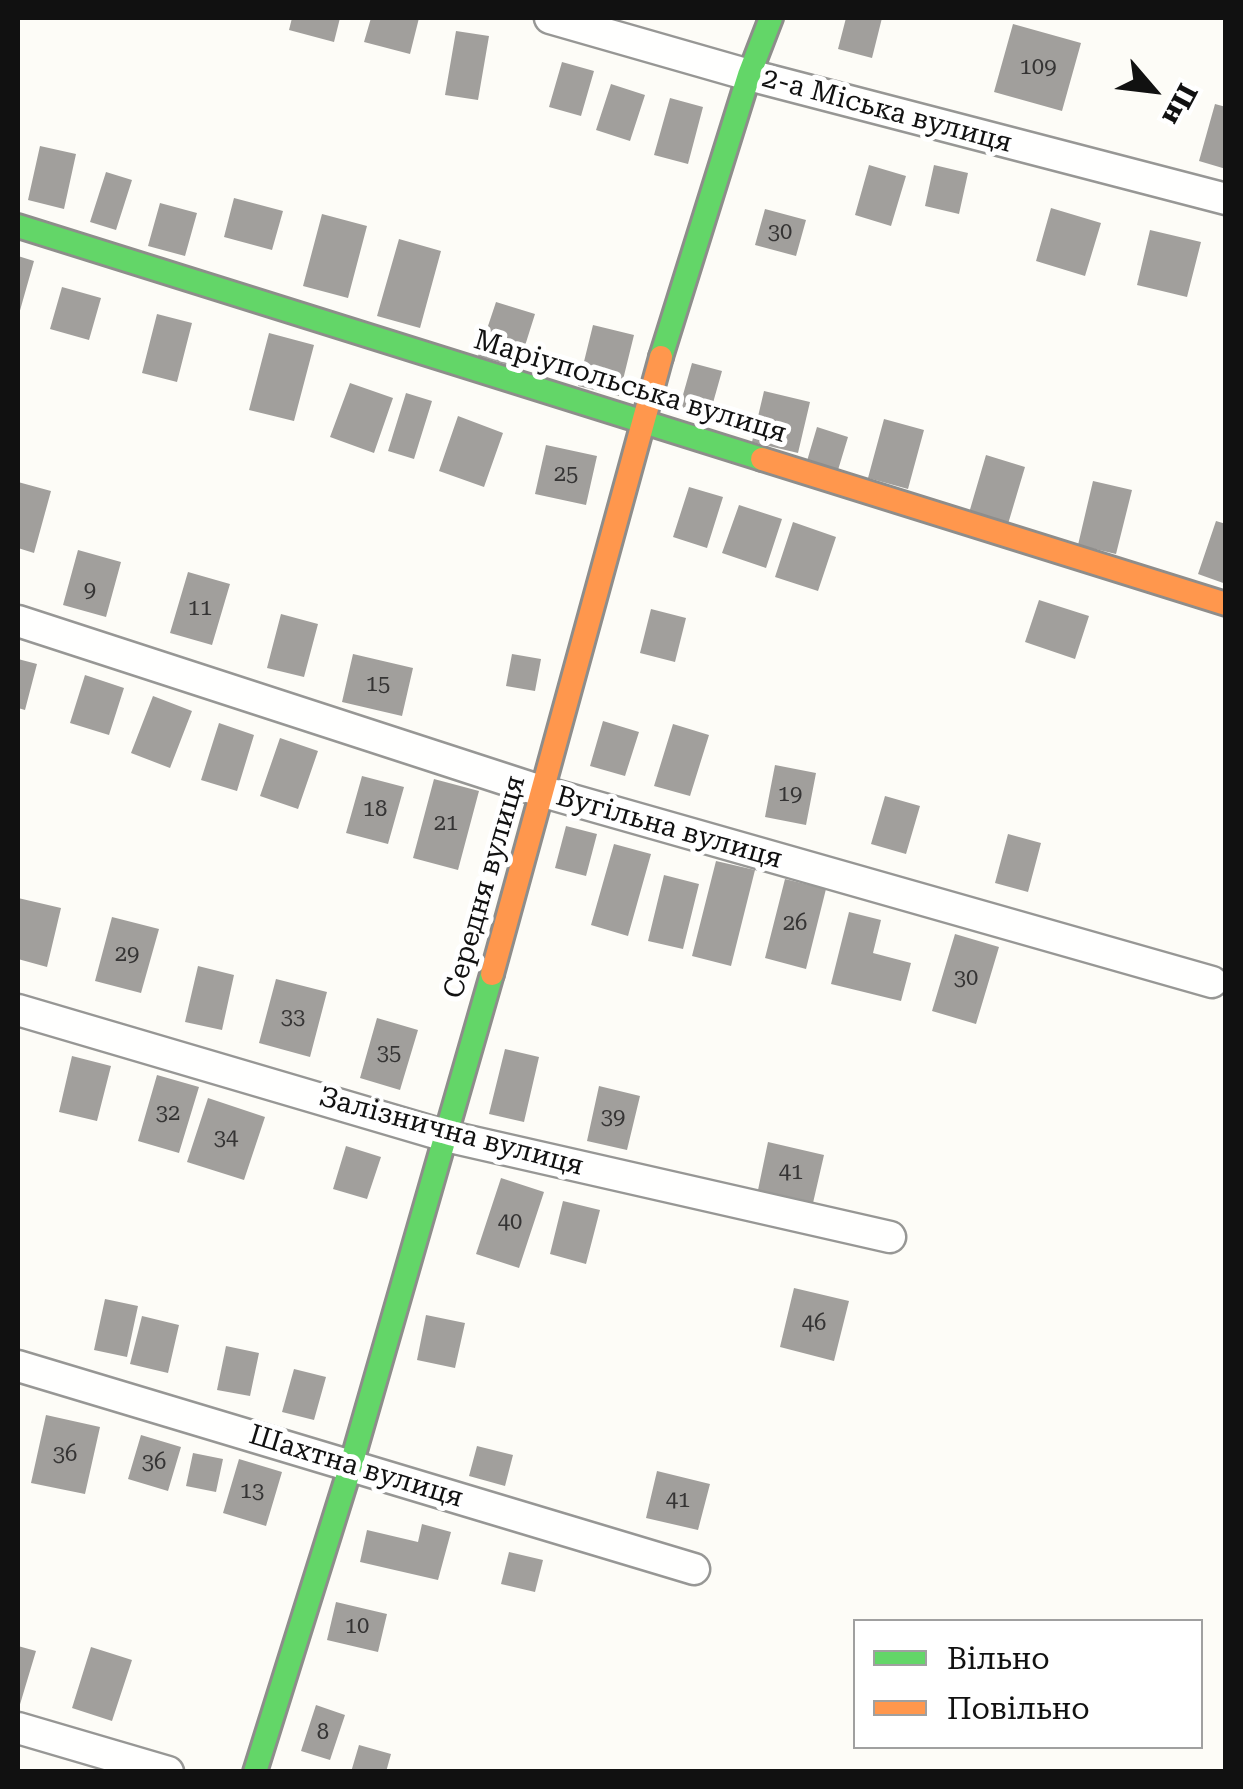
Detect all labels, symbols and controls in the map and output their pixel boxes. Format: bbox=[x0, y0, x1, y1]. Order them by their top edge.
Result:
north arrow bbox=[1103, 40, 1203, 140]
house number: 109 bbox=[1020, 55, 1056, 81]
street label: 2-а Міська вулиця bbox=[758, 61, 1016, 161]
text: Пн bbox=[1156, 78, 1204, 131]
house number: 30 bbox=[768, 220, 792, 246]
street label: Маріупольська вулиця bbox=[470, 323, 790, 451]
house number: 25 bbox=[554, 462, 578, 488]
house number: 9 bbox=[84, 578, 96, 604]
house number: 11 bbox=[188, 596, 212, 622]
house number: 15 bbox=[366, 672, 390, 698]
street label: Середня вулиця bbox=[437, 772, 533, 1002]
street label: Вугільна вулиця bbox=[552, 780, 786, 876]
house number: 19 bbox=[778, 782, 802, 808]
house number: 18 bbox=[363, 797, 387, 823]
house number: 21 bbox=[434, 811, 458, 837]
house number: 26 bbox=[783, 911, 807, 937]
house number: 29 bbox=[115, 942, 139, 968]
house number: 30 bbox=[954, 966, 978, 992]
house number: 33 bbox=[281, 1005, 305, 1031]
house number: 35 bbox=[377, 1041, 401, 1067]
street label: Залізнична вулиця bbox=[315, 1080, 587, 1184]
house number: 32 bbox=[156, 1101, 180, 1127]
house number: 39 bbox=[601, 1105, 625, 1131]
house number: 34 bbox=[214, 1126, 238, 1152]
house number: 41 bbox=[779, 1160, 803, 1186]
house number: 40 bbox=[498, 1210, 522, 1236]
house number: 46 bbox=[802, 1311, 826, 1337]
street label: Шахтна вулиця bbox=[245, 1418, 467, 1516]
house number: 36 bbox=[53, 1442, 77, 1468]
house number: 36 bbox=[142, 1450, 166, 1476]
house number: 13 bbox=[240, 1479, 264, 1505]
house number: 41 bbox=[666, 1488, 690, 1514]
house number: 10 bbox=[345, 1614, 369, 1640]
legend bbox=[853, 1619, 1203, 1749]
text: Вільно bbox=[947, 1641, 1050, 1676]
text: Повільно bbox=[947, 1691, 1090, 1726]
house number: 8 bbox=[317, 1720, 329, 1746]

